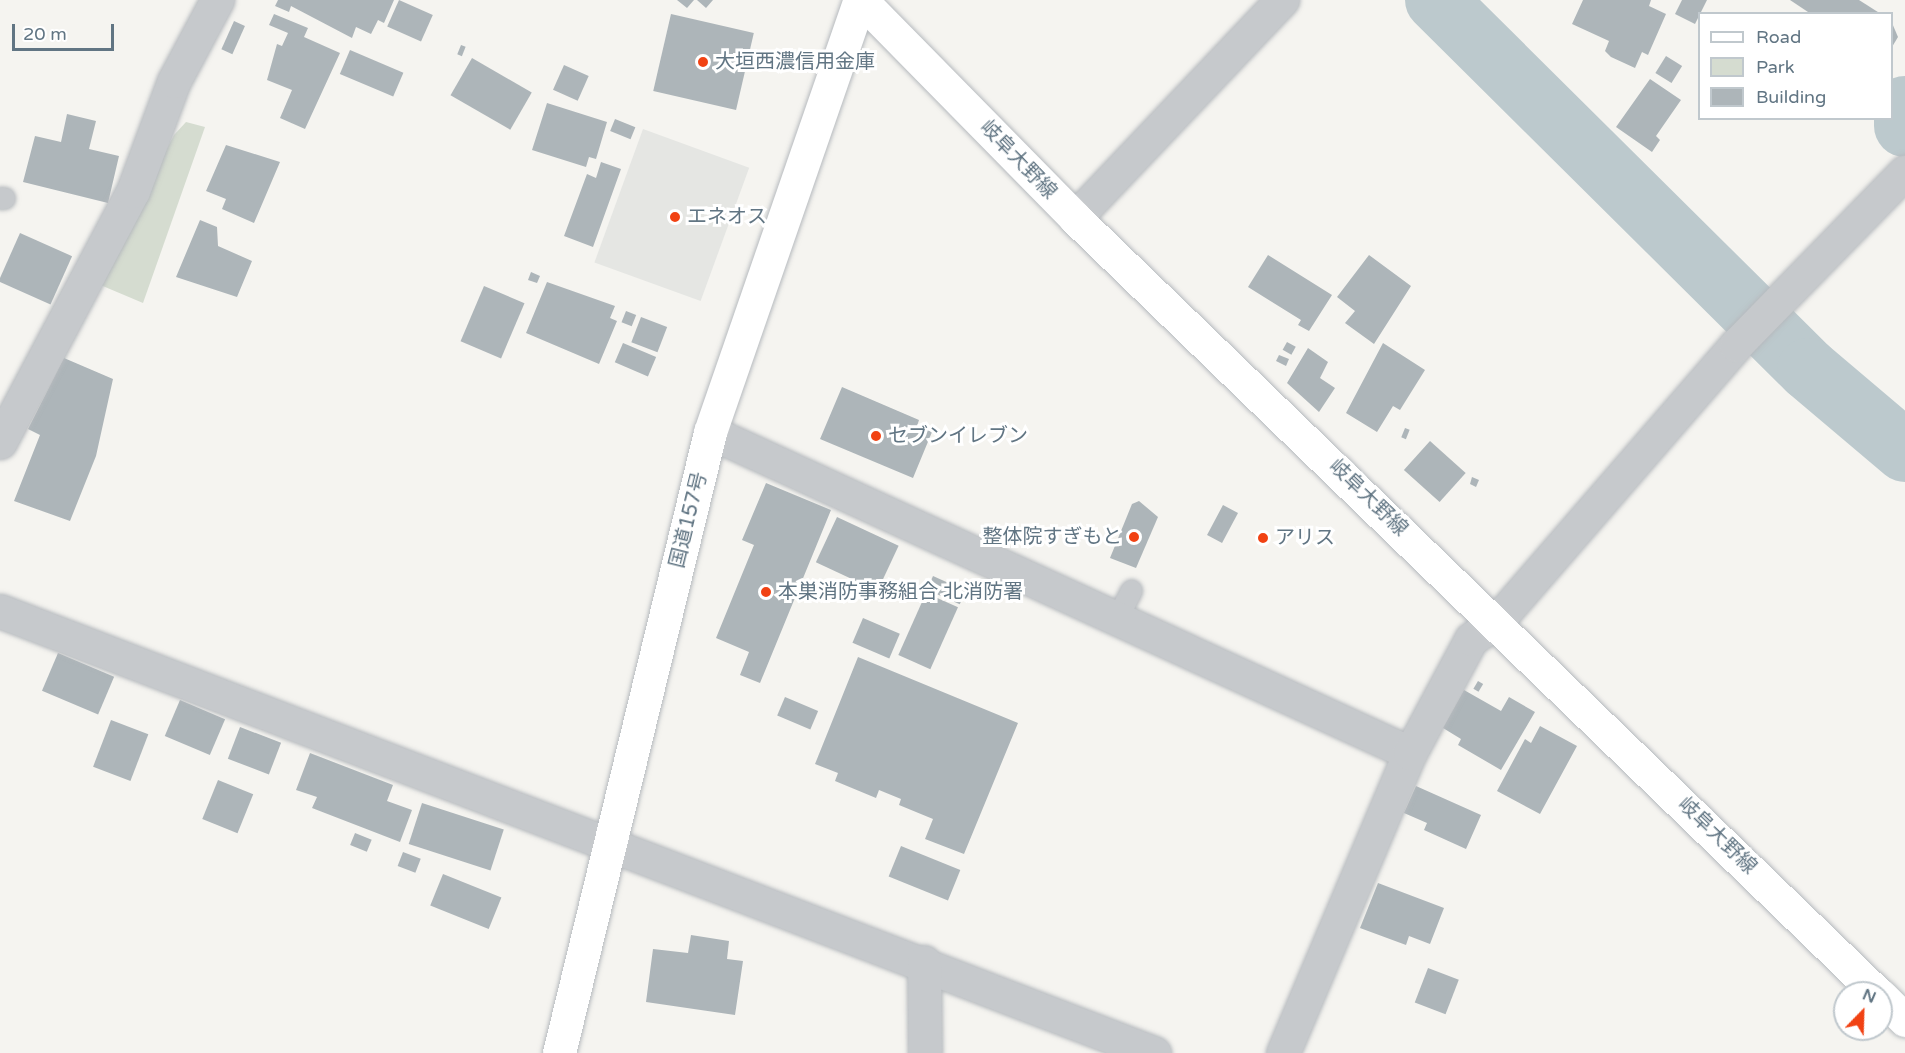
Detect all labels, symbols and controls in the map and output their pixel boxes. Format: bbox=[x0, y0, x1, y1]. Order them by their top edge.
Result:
scale bar bbox=[15, 12, 117, 50]
legend bbox=[1698, 12, 1893, 120]
text: 20 m bbox=[23, 23, 67, 45]
text: Road bbox=[1756, 26, 1801, 48]
place label: 大垣西濃信用金庫 bbox=[715, 50, 875, 74]
marker: 大垣西濃信用金庫 bbox=[696, 55, 710, 69]
text: Park bbox=[1756, 56, 1794, 78]
text: Building bbox=[1756, 86, 1826, 108]
street label: 岐阜大野線 bbox=[975, 116, 1061, 204]
place label: エネオス bbox=[687, 205, 767, 229]
marker: エネオス bbox=[668, 210, 682, 224]
place label: セブンイレブン bbox=[888, 424, 1028, 448]
marker: セブンイレブン bbox=[869, 429, 883, 443]
street label: 岐阜大野線 bbox=[1324, 455, 1412, 541]
street label: 国道157号 bbox=[666, 470, 712, 570]
place label: 整体院すぎもと bbox=[982, 525, 1122, 549]
place label: アリス bbox=[1275, 526, 1335, 550]
marker: 整体院すぎもと bbox=[1127, 530, 1141, 544]
marker: アリス bbox=[1256, 531, 1270, 545]
place label: 本巣消防事務組合 北消防署 bbox=[778, 580, 1023, 604]
marker: 本巣消防事務組合 北消防署 bbox=[759, 585, 773, 599]
street label: 岐阜大野線 bbox=[1673, 793, 1761, 879]
north arrow bbox=[1833, 981, 1893, 1041]
text: N bbox=[1859, 985, 1879, 1008]

